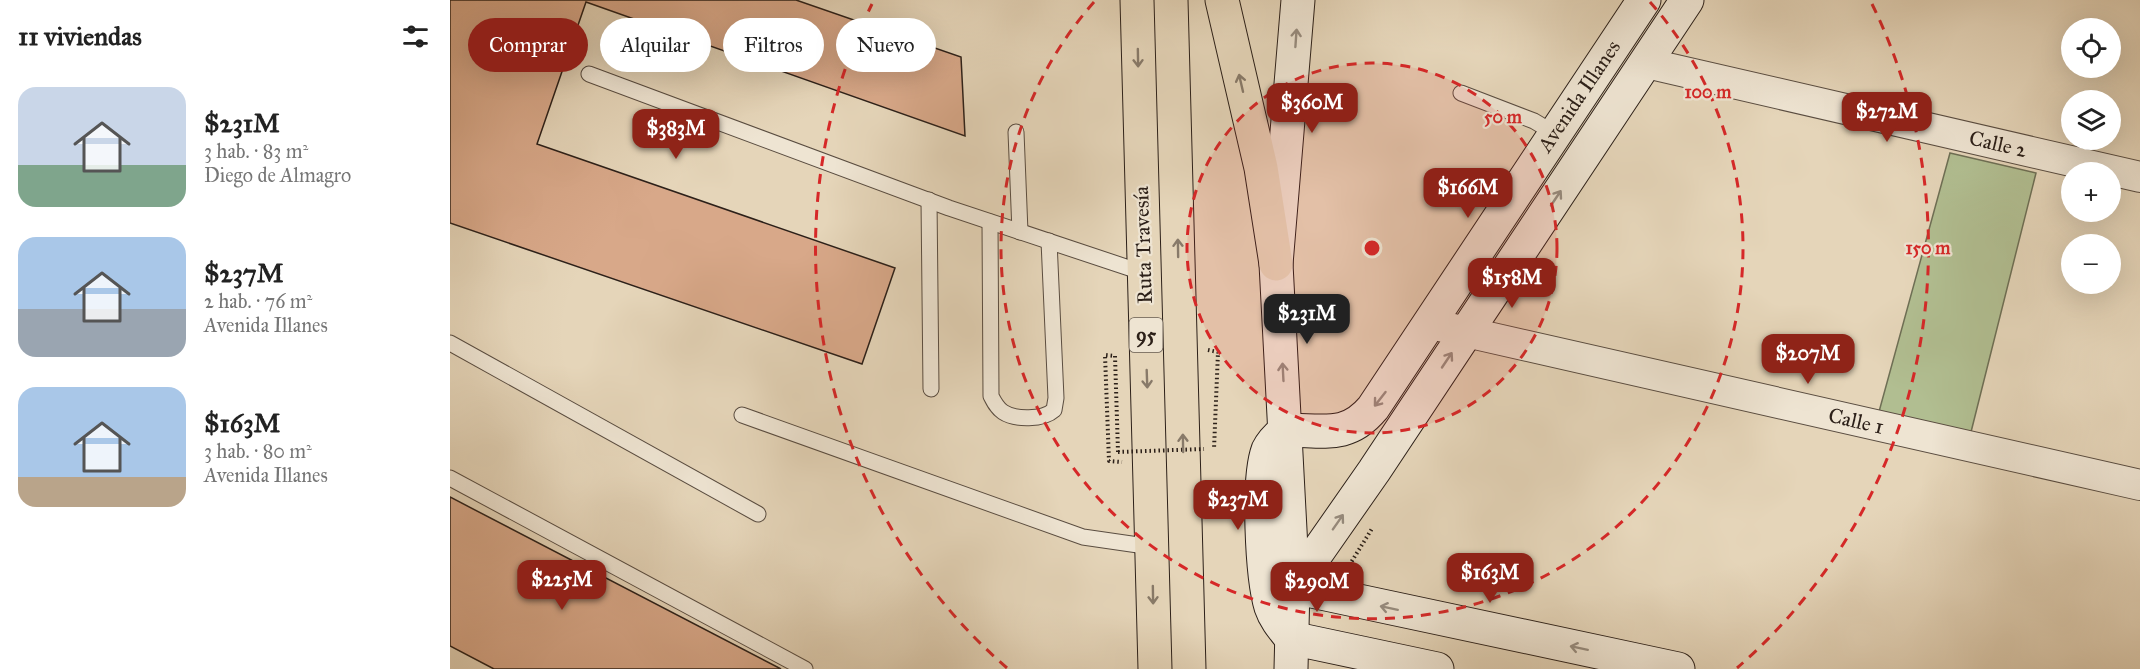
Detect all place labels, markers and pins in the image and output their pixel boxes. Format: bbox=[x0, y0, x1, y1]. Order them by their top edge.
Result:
pin: $360M bbox=[1270, 83, 1354, 134]
pin: $272M bbox=[1845, 92, 1929, 143]
pin: $383M bbox=[634, 109, 718, 160]
pin: $166M bbox=[1426, 168, 1510, 219]
centre of rings bbox=[1362, 238, 1382, 258]
pin: $158M bbox=[1470, 258, 1554, 309]
pin: $231M bbox=[1265, 294, 1349, 345]
pin: $207M bbox=[1766, 334, 1850, 385]
pin: $237M bbox=[1196, 480, 1280, 531]
pin: $163M bbox=[1448, 553, 1532, 604]
pin: $225M bbox=[520, 560, 604, 611]
pin: $290M bbox=[1275, 562, 1359, 613]

